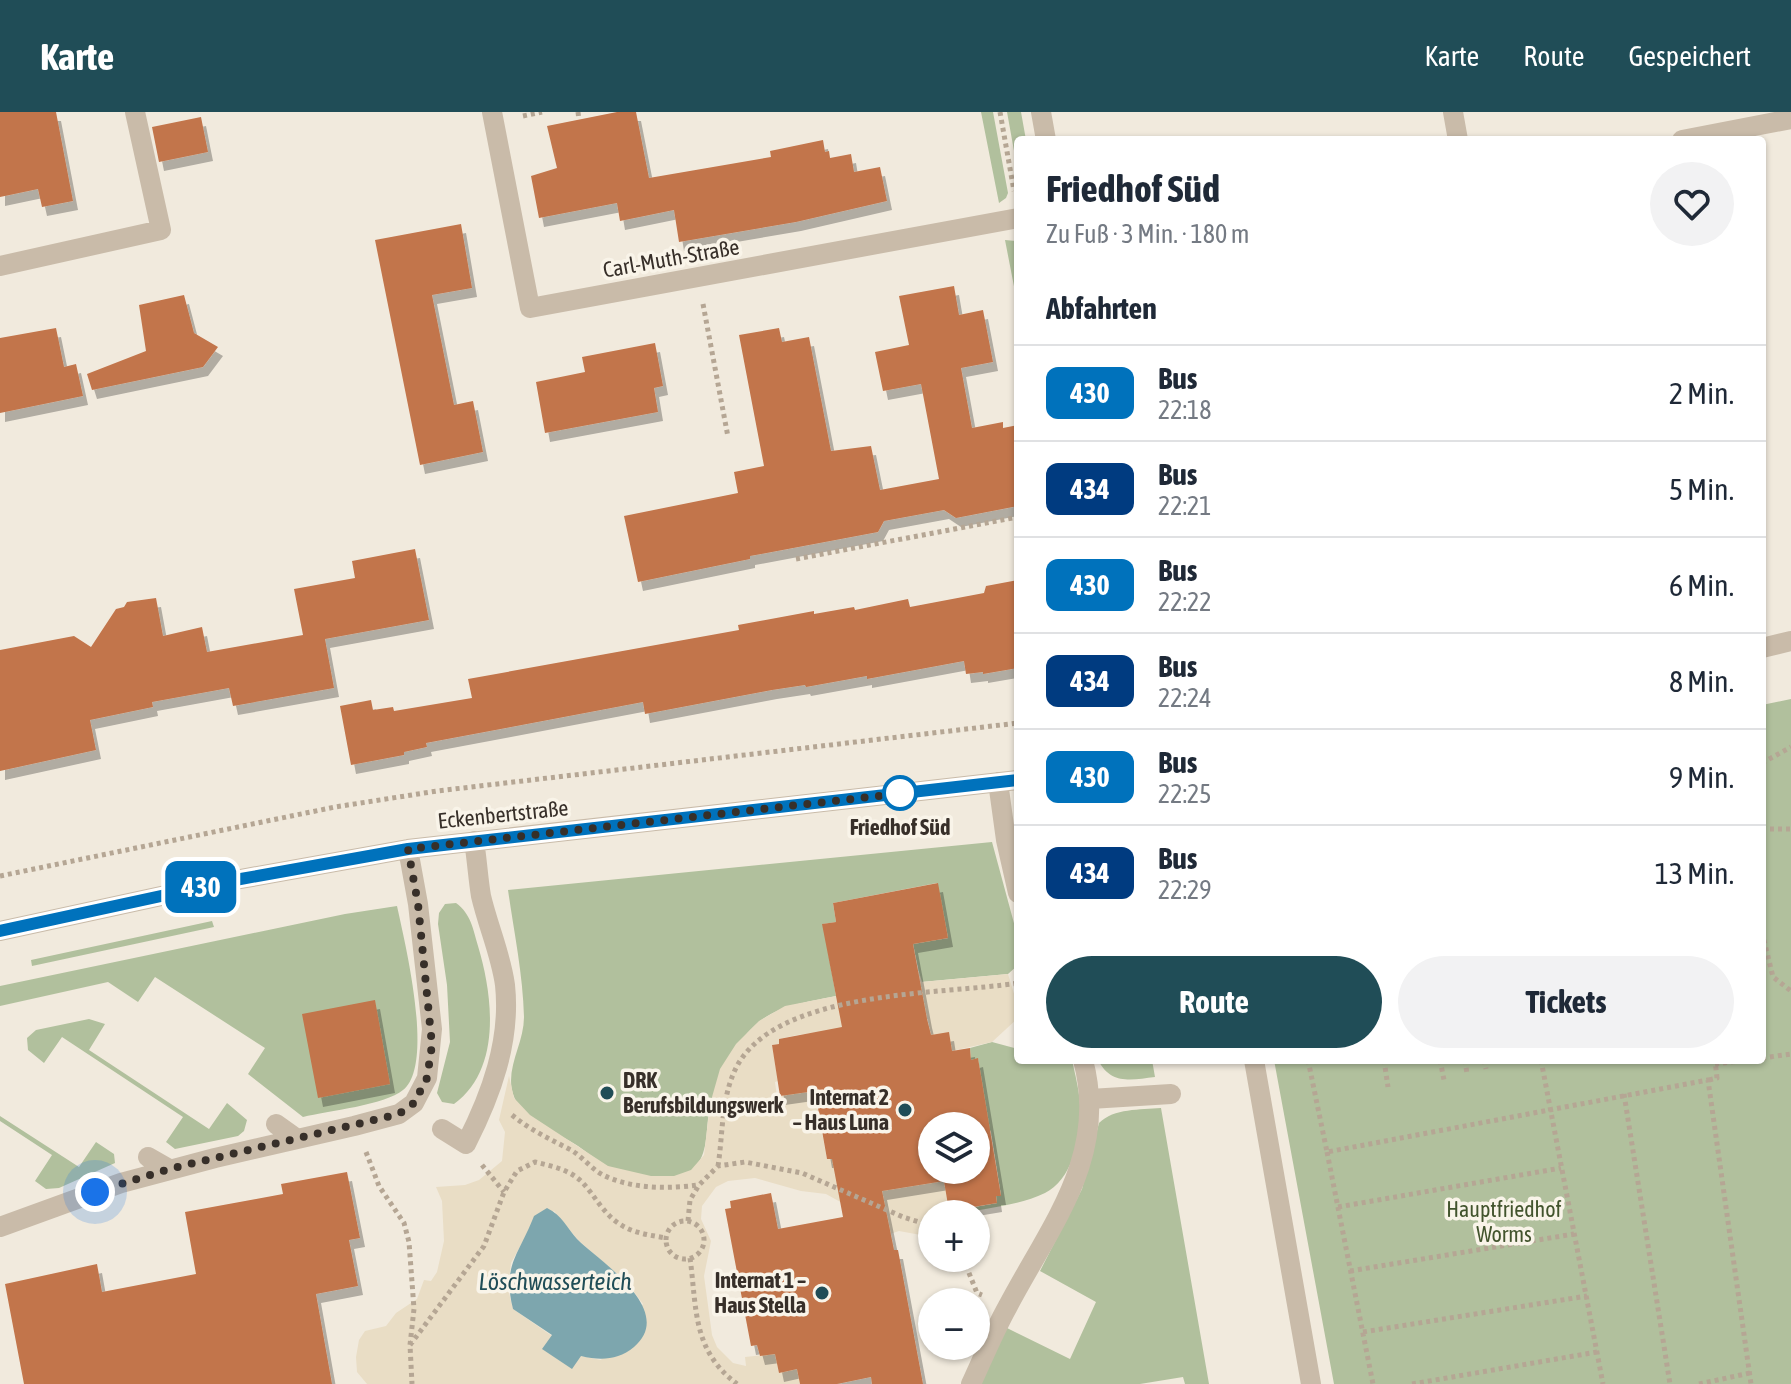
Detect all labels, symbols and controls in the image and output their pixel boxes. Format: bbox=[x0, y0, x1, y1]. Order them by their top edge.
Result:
text: Karte bbox=[40, 35, 114, 78]
text: Karte bbox=[1425, 40, 1479, 72]
text: Route bbox=[1523, 40, 1584, 72]
text: Gespeichert bbox=[1628, 40, 1751, 72]
button: heart bbox=[1650, 162, 1734, 246]
text: Friedhof Süd bbox=[1046, 167, 1220, 210]
text: Zu Fuß · 3 Min. · 180 m bbox=[1046, 219, 1250, 249]
street label: Carl-Muth-Straße bbox=[601, 233, 741, 283]
text: Abfahrten bbox=[1046, 291, 1157, 325]
text: Bus bbox=[1158, 361, 1197, 395]
text: 2 Min. bbox=[1669, 376, 1734, 410]
text: 430 bbox=[1070, 377, 1110, 409]
text: 22:18 bbox=[1158, 395, 1212, 425]
text: Bus bbox=[1158, 457, 1197, 491]
text: 5 Min. bbox=[1669, 472, 1734, 506]
text: 434 bbox=[1070, 473, 1110, 505]
text: 22:21 bbox=[1158, 491, 1212, 521]
text: Bus bbox=[1158, 553, 1197, 587]
text: 6 Min. bbox=[1669, 568, 1734, 602]
text: 430 bbox=[1070, 569, 1110, 601]
text: 22:22 bbox=[1158, 587, 1212, 617]
text: Bus bbox=[1158, 649, 1197, 683]
text: 8 Min. bbox=[1669, 664, 1734, 698]
text: 434 bbox=[1070, 665, 1110, 697]
text: 22:24 bbox=[1158, 683, 1212, 713]
text: Bus bbox=[1158, 745, 1197, 779]
text: 9 Min. bbox=[1669, 760, 1734, 794]
text: 430 bbox=[1070, 761, 1110, 793]
marker: Friedhof Süd bbox=[883, 776, 917, 810]
text: 22:25 bbox=[1158, 779, 1212, 809]
street label: Eckenbertstraße bbox=[436, 794, 570, 834]
place label: Friedhof Süd bbox=[850, 814, 950, 840]
text: Bus bbox=[1158, 841, 1197, 875]
text: 13 Min. bbox=[1655, 856, 1734, 890]
text: 434 bbox=[1070, 857, 1110, 889]
line badge: 430 bbox=[155, 861, 247, 913]
text: 430 bbox=[181, 871, 221, 903]
text: 22:29 bbox=[1158, 875, 1212, 905]
button: Route bbox=[1046, 956, 1382, 1048]
button: Tickets bbox=[1398, 956, 1734, 1048]
place label: DRK Berufsbildungswerk bbox=[623, 1067, 784, 1118]
marker: DRK Berufsbildungswerk bbox=[598, 1084, 616, 1102]
place label: Internat 2 – Haus Luna bbox=[793, 1084, 889, 1135]
marker: Internat 2 – Haus Luna bbox=[896, 1101, 914, 1119]
map controls bbox=[918, 1112, 990, 1360]
button: layers bbox=[918, 1112, 990, 1184]
your location bbox=[75, 1172, 115, 1212]
park label: Hauptfriedhof Worms bbox=[1446, 1196, 1562, 1247]
button: + bbox=[918, 1200, 990, 1272]
place label: Internat 1 – Haus Stella bbox=[714, 1267, 806, 1318]
water label: Löschwasserteich bbox=[478, 1268, 632, 1295]
marker: Internat 1 – Haus Stella bbox=[813, 1284, 831, 1302]
button: − bbox=[918, 1288, 990, 1360]

